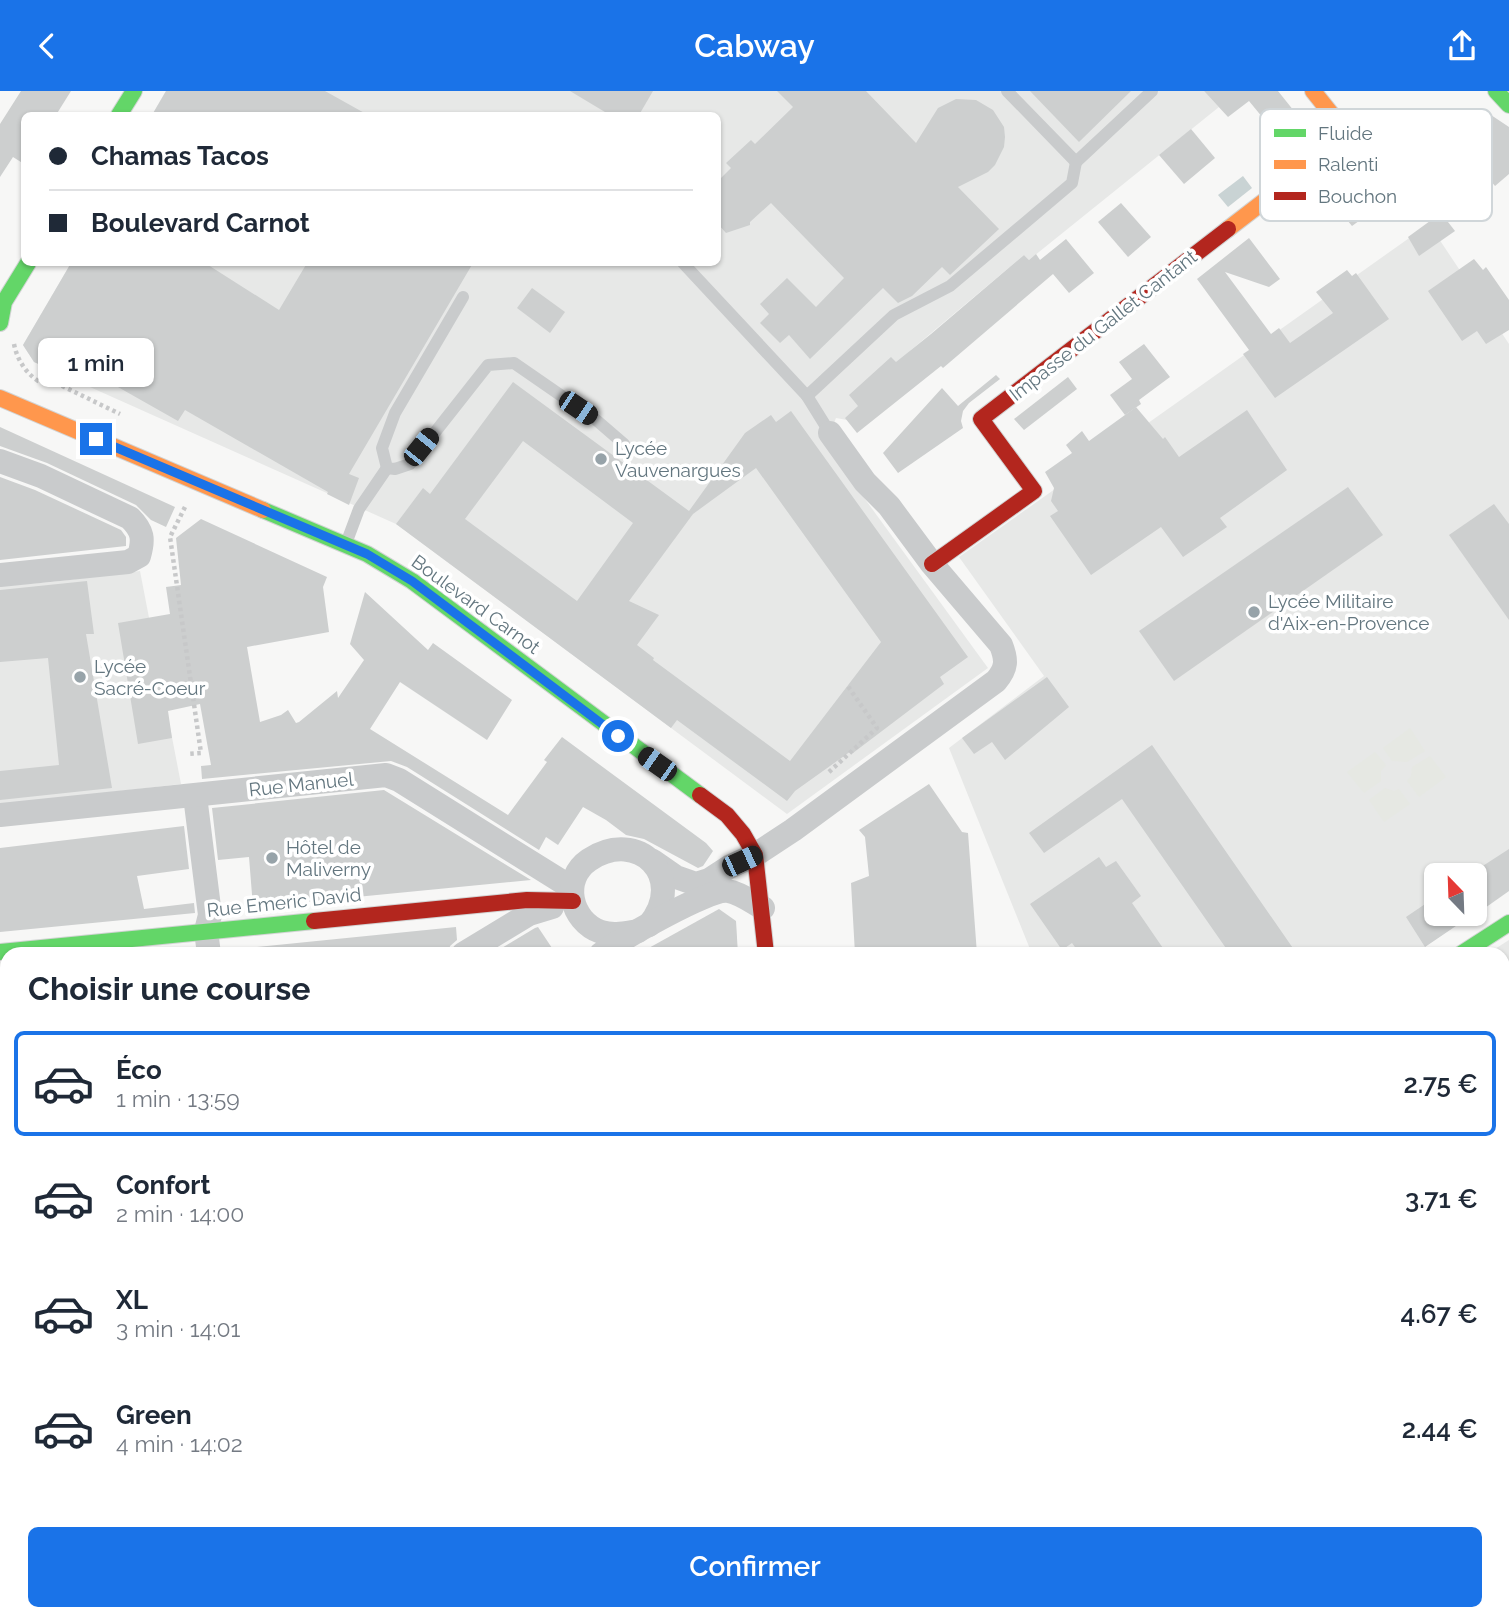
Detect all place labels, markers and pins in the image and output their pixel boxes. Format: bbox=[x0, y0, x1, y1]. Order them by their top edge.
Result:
place label: Lycée Vauvenargues bbox=[615, 437, 741, 481]
marker: Lycée Vauvenargues bbox=[593, 451, 609, 467]
place label: Lycée Militaire d'Aix-en-Provence bbox=[1268, 590, 1429, 634]
marker: Lycée Militaire d'Aix-en-Provence bbox=[1246, 604, 1262, 620]
place label: Lycée Sacré-Coeur bbox=[94, 655, 206, 699]
marker: Lycée Sacré-Coeur bbox=[72, 669, 88, 685]
place label: Hôtel de Maliverny bbox=[286, 836, 371, 880]
marker: Hôtel de Maliverny bbox=[264, 850, 280, 866]

